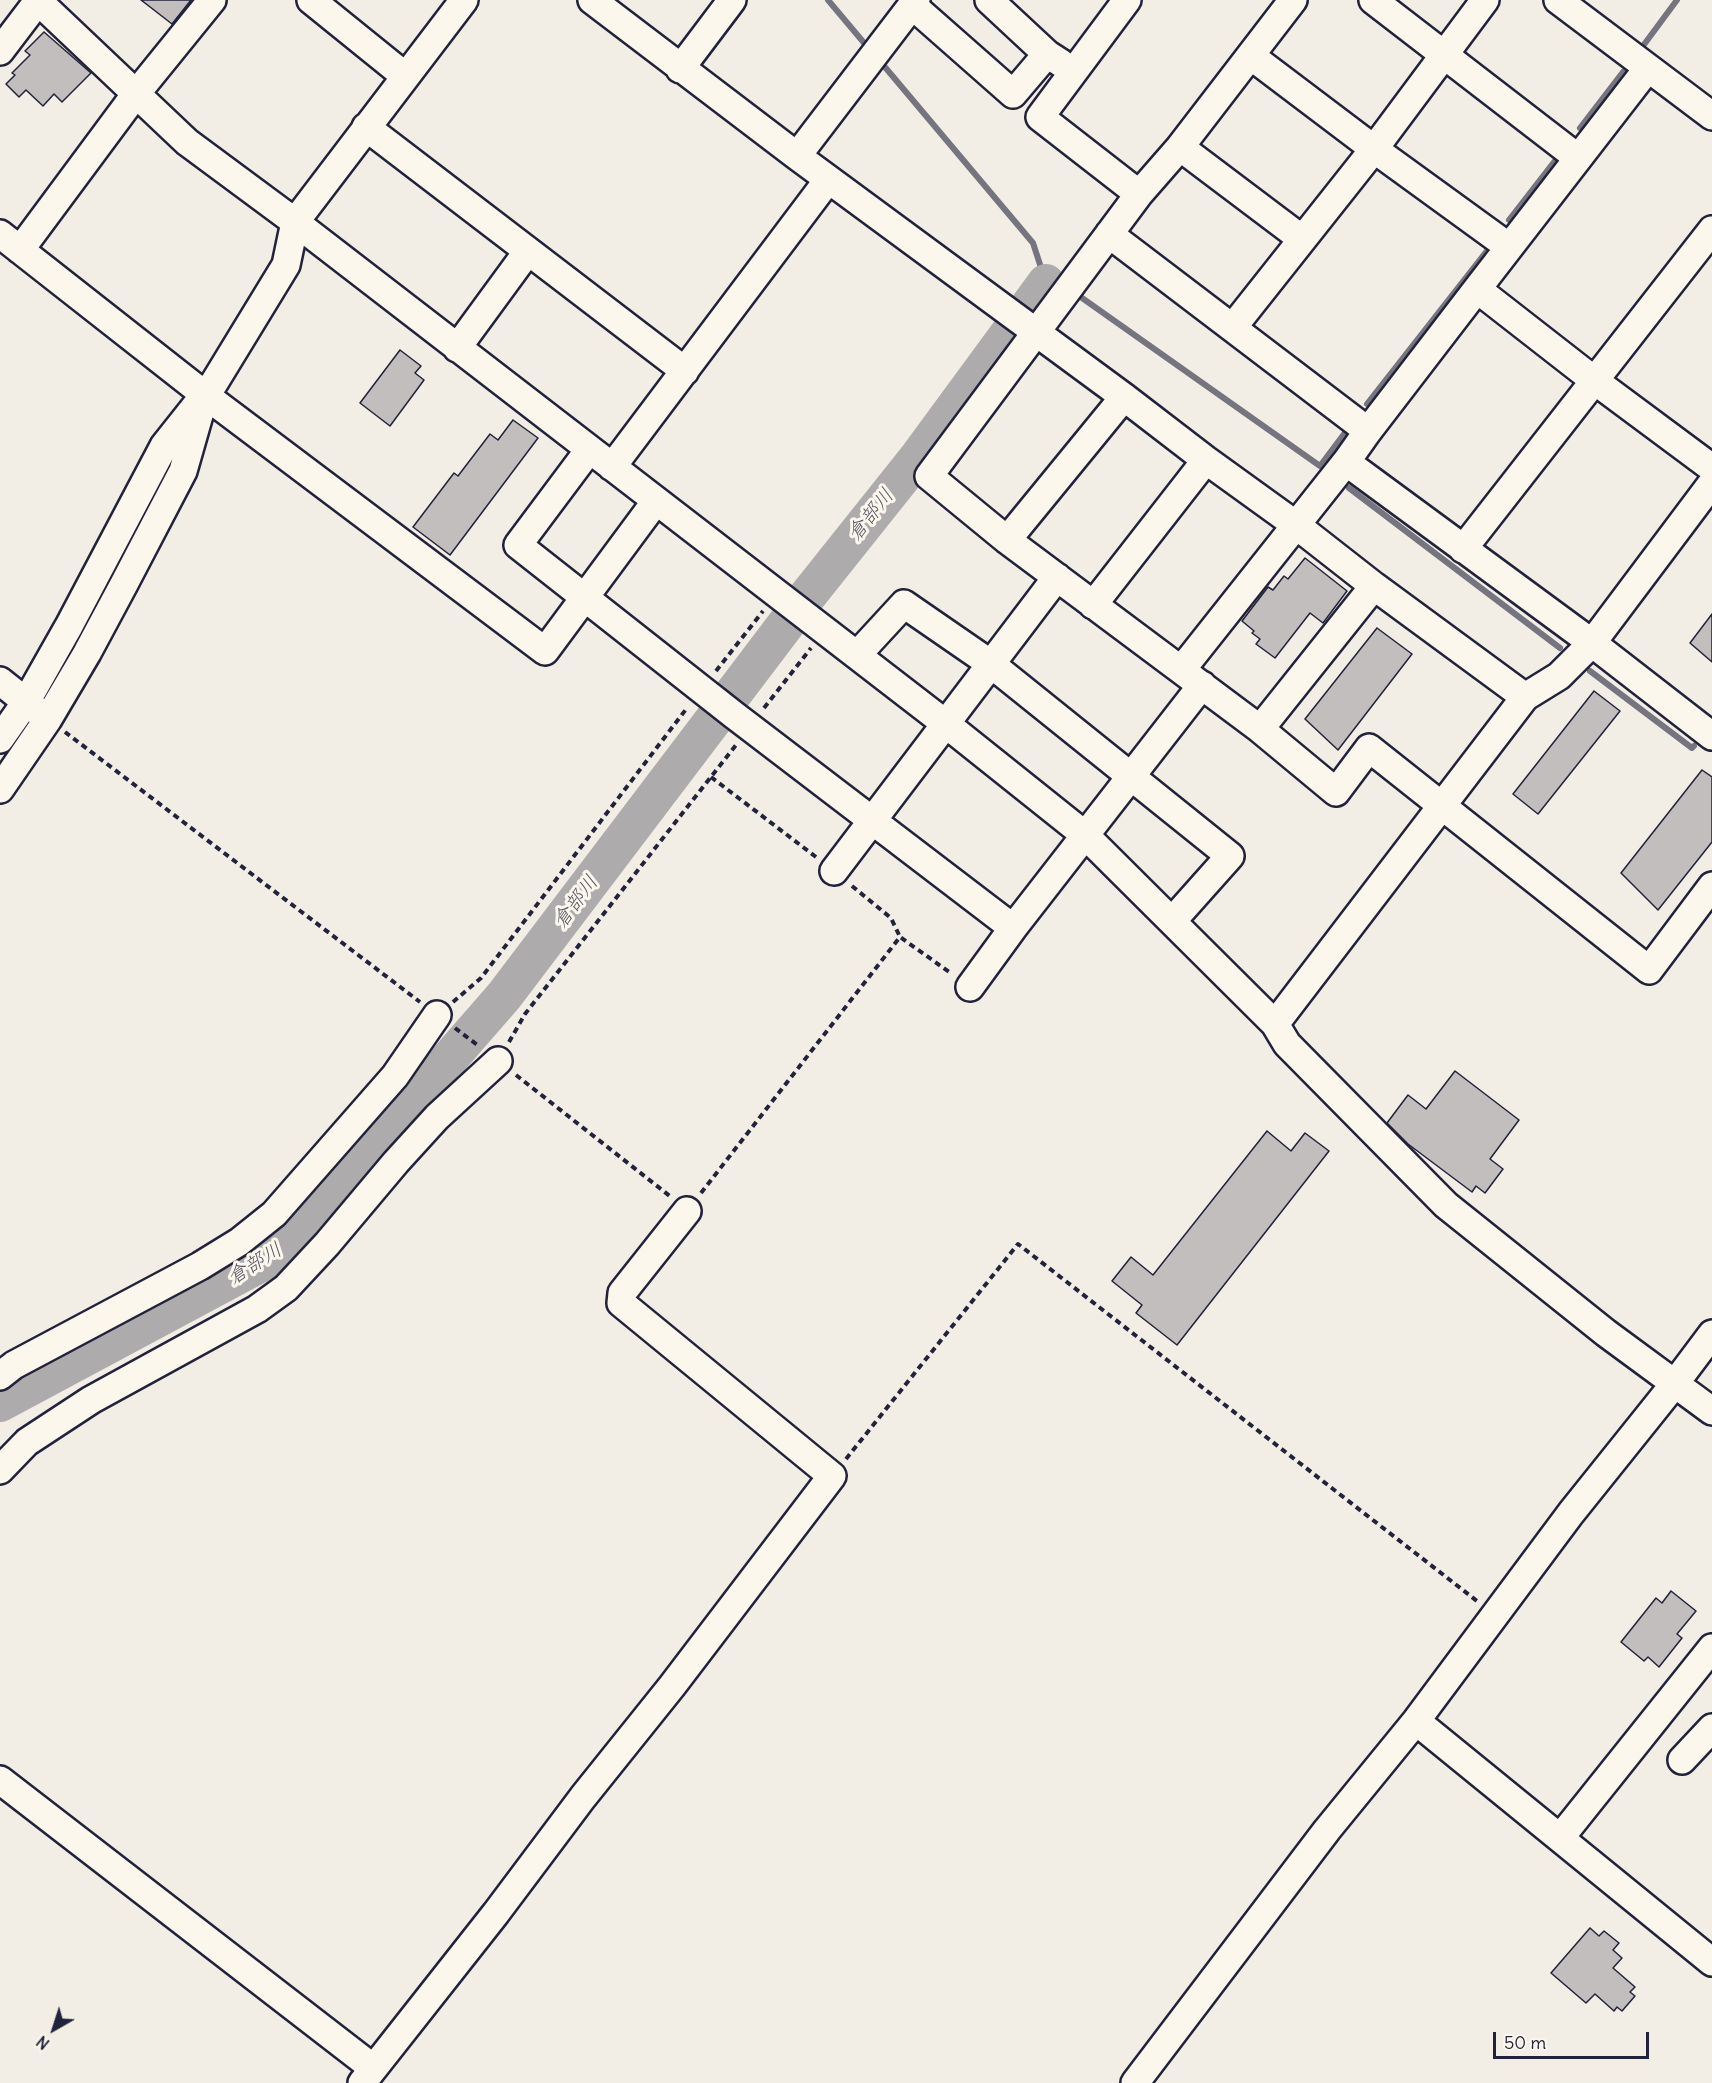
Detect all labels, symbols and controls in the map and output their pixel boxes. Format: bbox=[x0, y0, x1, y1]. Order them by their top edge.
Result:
water label: 倉部川 bbox=[843, 484, 899, 546]
water label: 倉部川 bbox=[548, 871, 604, 933]
water label: 倉部川 bbox=[223, 1238, 287, 1290]
north arrow bbox=[24, 1999, 84, 2059]
scale bar bbox=[1496, 2020, 1652, 2058]
text: 50 m bbox=[1504, 2031, 1546, 2054]
text: N bbox=[32, 2032, 53, 2054]

